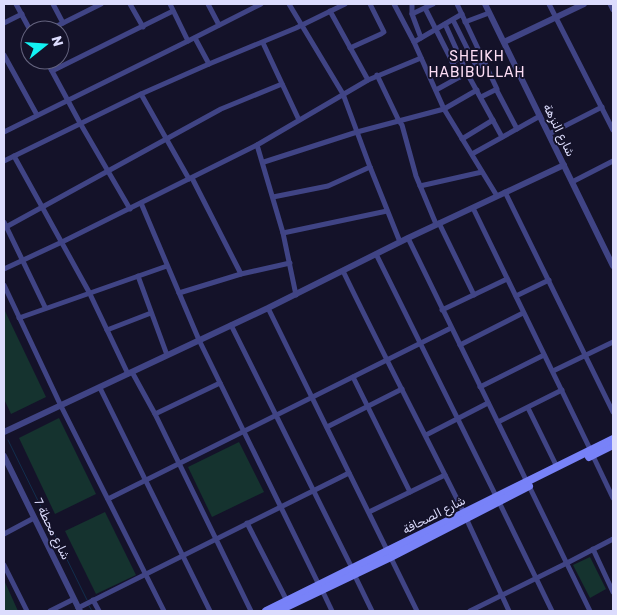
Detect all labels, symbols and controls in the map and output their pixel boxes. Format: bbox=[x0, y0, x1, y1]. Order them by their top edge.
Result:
north arrow bbox=[20, 20, 70, 70]
text: N bbox=[47, 34, 67, 49]
district label: SHEIKH HABIBULLAH bbox=[429, 48, 525, 81]
street label: شارع النزهة bbox=[538, 101, 578, 160]
street label: شارع الصحافة bbox=[400, 493, 469, 539]
street label: شارع محطة 7 bbox=[29, 496, 73, 563]

